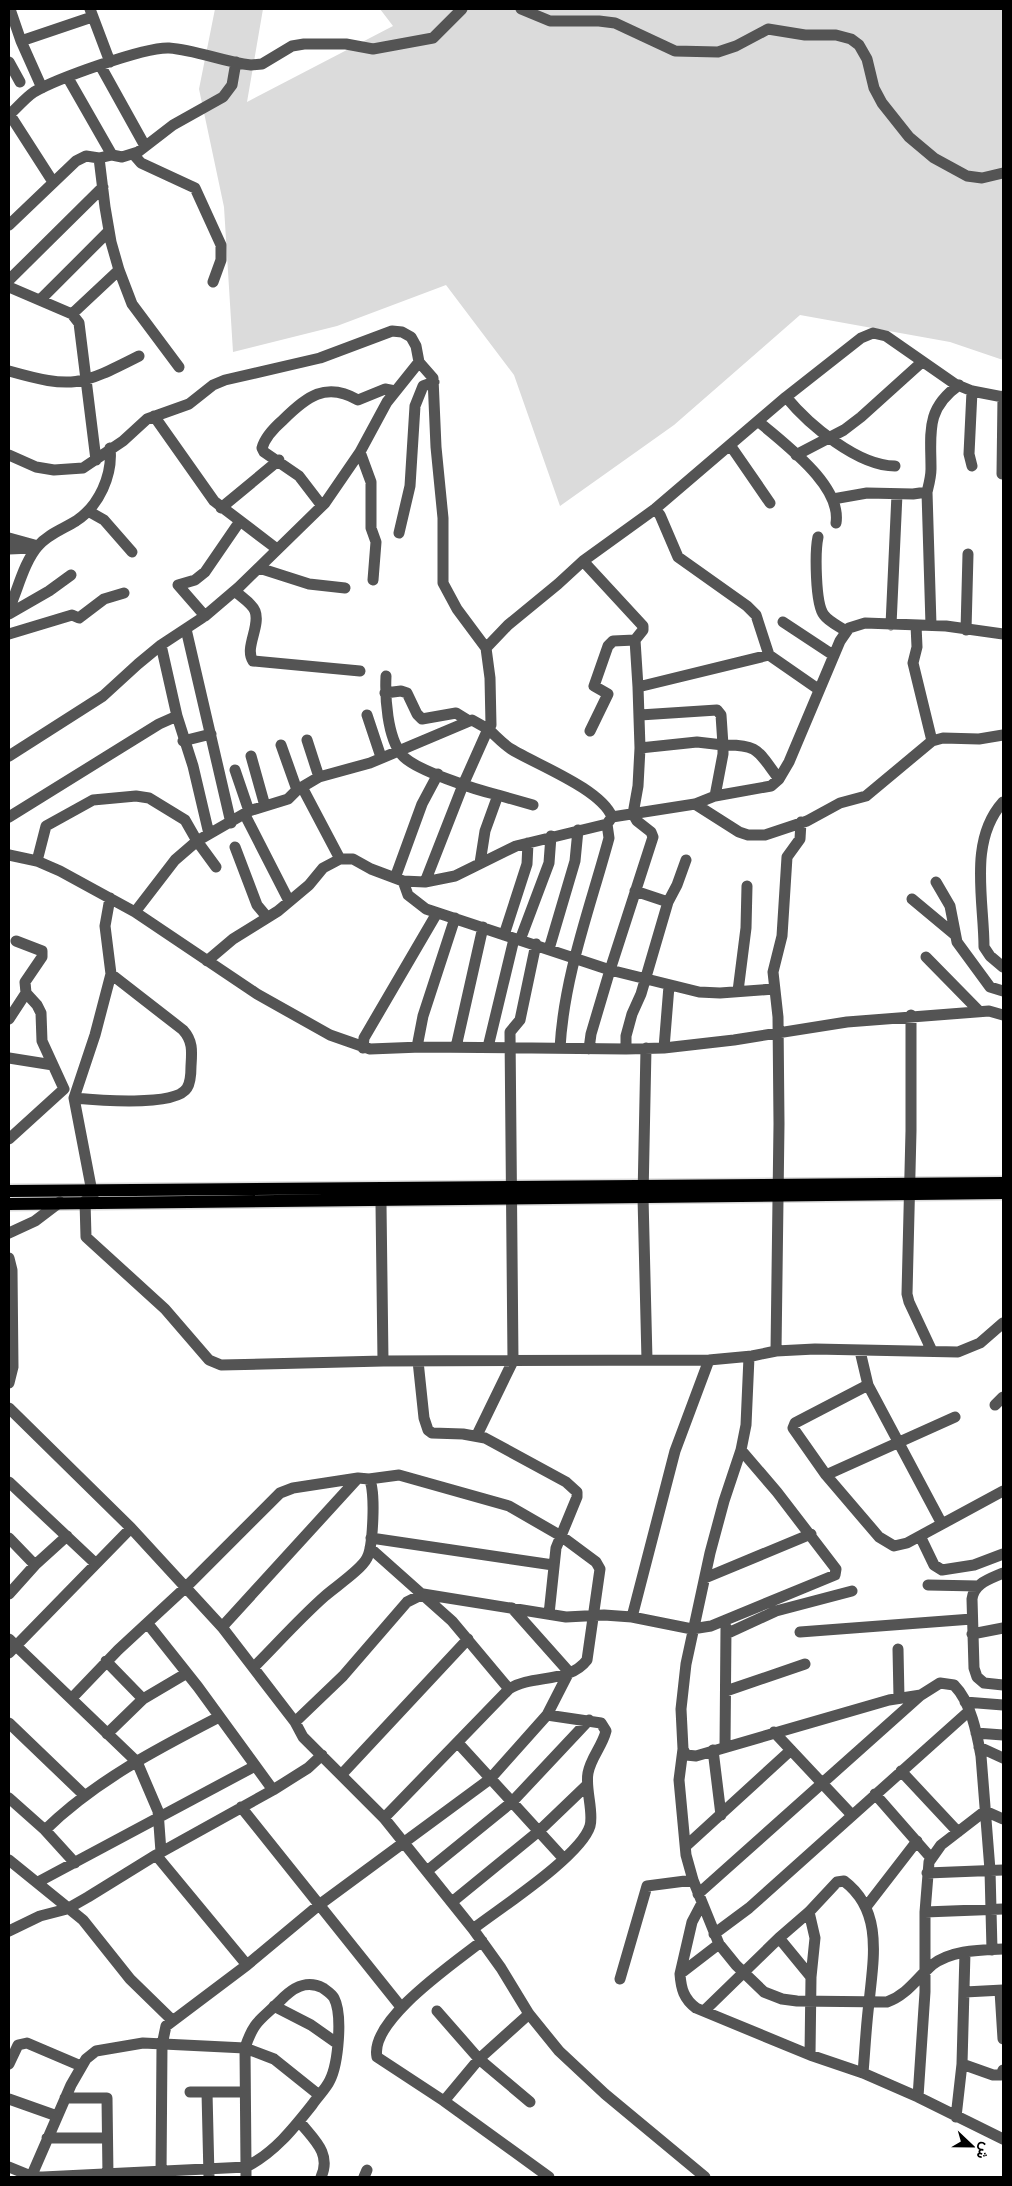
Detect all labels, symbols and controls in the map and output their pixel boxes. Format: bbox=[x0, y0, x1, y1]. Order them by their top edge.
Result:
north arrow bbox=[947, 2121, 997, 2171]
text: ش bbox=[972, 2140, 996, 2162]

